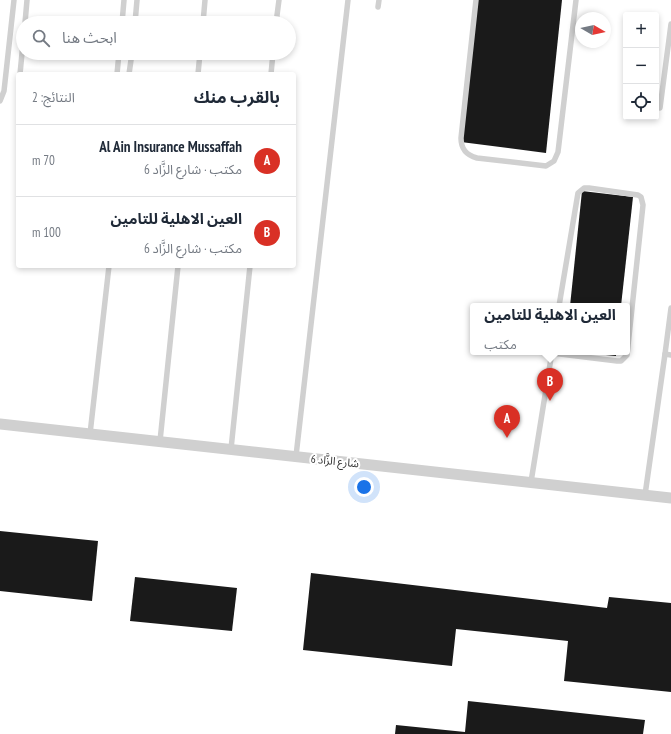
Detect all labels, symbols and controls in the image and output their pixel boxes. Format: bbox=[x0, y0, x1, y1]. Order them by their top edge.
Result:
north arrow bbox=[575, 12, 611, 48]
map controls bbox=[623, 12, 659, 120]
button: + bbox=[623, 12, 659, 48]
search box bbox=[16, 16, 296, 60]
icon: search bbox=[30, 27, 52, 49]
text: ابحث هنا bbox=[62, 28, 117, 47]
button: − bbox=[623, 48, 659, 84]
button: locate bbox=[623, 84, 659, 120]
text: بالقرب منك bbox=[194, 86, 280, 108]
text: النتائج: 2 bbox=[32, 89, 75, 106]
text: Al Ain Insurance Mussaffah bbox=[99, 137, 242, 156]
text: 70 m bbox=[32, 152, 55, 169]
text: A bbox=[264, 152, 270, 169]
text: مكتب · شارع الزَّاد 6 bbox=[144, 161, 242, 178]
text: العين الاهلية للتامين bbox=[111, 209, 242, 228]
text: 100 m bbox=[32, 224, 61, 241]
text: B bbox=[264, 224, 270, 241]
text: مكتب · شارع الزَّاد 6 bbox=[144, 240, 242, 257]
popup bbox=[470, 303, 630, 355]
text: العين الاهلية للتامين bbox=[484, 305, 616, 324]
text: مكتب bbox=[484, 336, 517, 353]
pin: B bbox=[537, 368, 563, 401]
pin: A bbox=[494, 405, 520, 438]
street label: شارع الزَّاد 6 bbox=[310, 451, 360, 472]
your location bbox=[354, 477, 374, 497]

